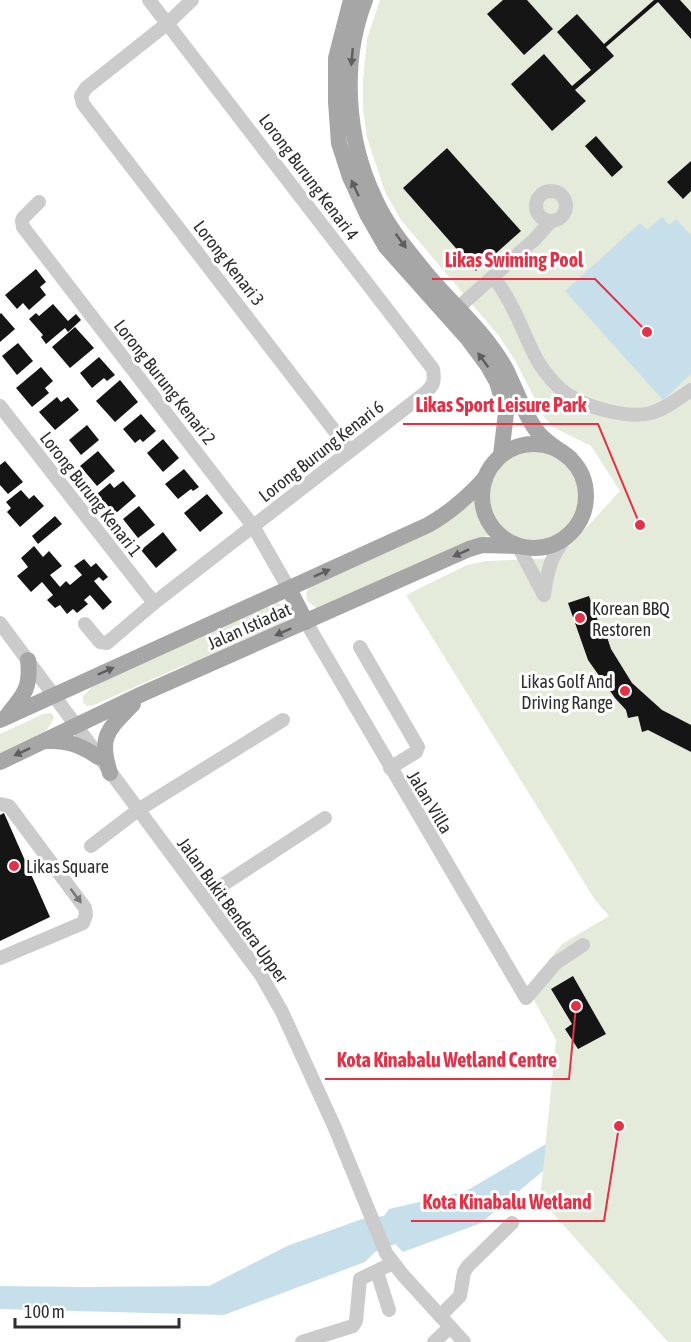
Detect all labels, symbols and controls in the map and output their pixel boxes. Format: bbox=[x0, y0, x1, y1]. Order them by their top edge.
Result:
one-way arrow bbox=[347, 47, 357, 66]
street label: Lorong Burung Kenari 4 bbox=[255, 110, 363, 244]
one-way arrow bbox=[350, 178, 360, 196]
street label: Lorong Kenari 3 bbox=[189, 216, 269, 310]
one-way arrow bbox=[394, 233, 406, 248]
callout: Likas Swiming Pool bbox=[432, 241, 595, 279]
text: Likas Swiming Pool bbox=[445, 248, 584, 271]
street label: Lorong Burung Kenari 2 bbox=[110, 315, 220, 449]
one-way arrow bbox=[477, 352, 489, 368]
callout: Likas Sport Leisure Park bbox=[403, 386, 598, 424]
text: Likas Sport Leisure Park bbox=[416, 393, 587, 416]
street label: Lorong Burung Kenari 6 bbox=[254, 396, 388, 506]
street label: Lorong Burung Kenari 1 bbox=[36, 427, 146, 561]
one-way arrow bbox=[452, 548, 470, 558]
one-way arrow bbox=[314, 569, 331, 578]
street label: Jalan Istiadat bbox=[204, 598, 294, 654]
place label: Korean BBQ Restoren bbox=[592, 598, 670, 640]
marker: Korean BBQ Restoren bbox=[573, 611, 587, 625]
one-way arrow bbox=[274, 628, 292, 637]
one-way arrow bbox=[98, 666, 116, 676]
place label: Likas Golf And Driving Range bbox=[520, 671, 613, 713]
marker: Likas Golf And Driving Range bbox=[618, 684, 632, 698]
one-way arrow bbox=[13, 747, 30, 756]
street label: Jalan Villa bbox=[403, 767, 457, 837]
street label: Jalan Bukit Bendera Upper bbox=[173, 833, 293, 987]
place label: Likas Square bbox=[26, 856, 109, 877]
marker: Likas Square bbox=[7, 859, 21, 873]
one-way arrow bbox=[70, 888, 82, 903]
callout: Kota Kinabalu Wetland Centre bbox=[325, 1041, 569, 1079]
text: Kota Kinabalu Wetland Centre bbox=[337, 1048, 557, 1071]
callout: Kota Kinabalu Wetland bbox=[411, 1183, 604, 1221]
text: Kota Kinabalu Wetland bbox=[423, 1190, 592, 1213]
scale bar bbox=[15, 1291, 178, 1329]
text: 100 m bbox=[24, 1301, 65, 1322]

